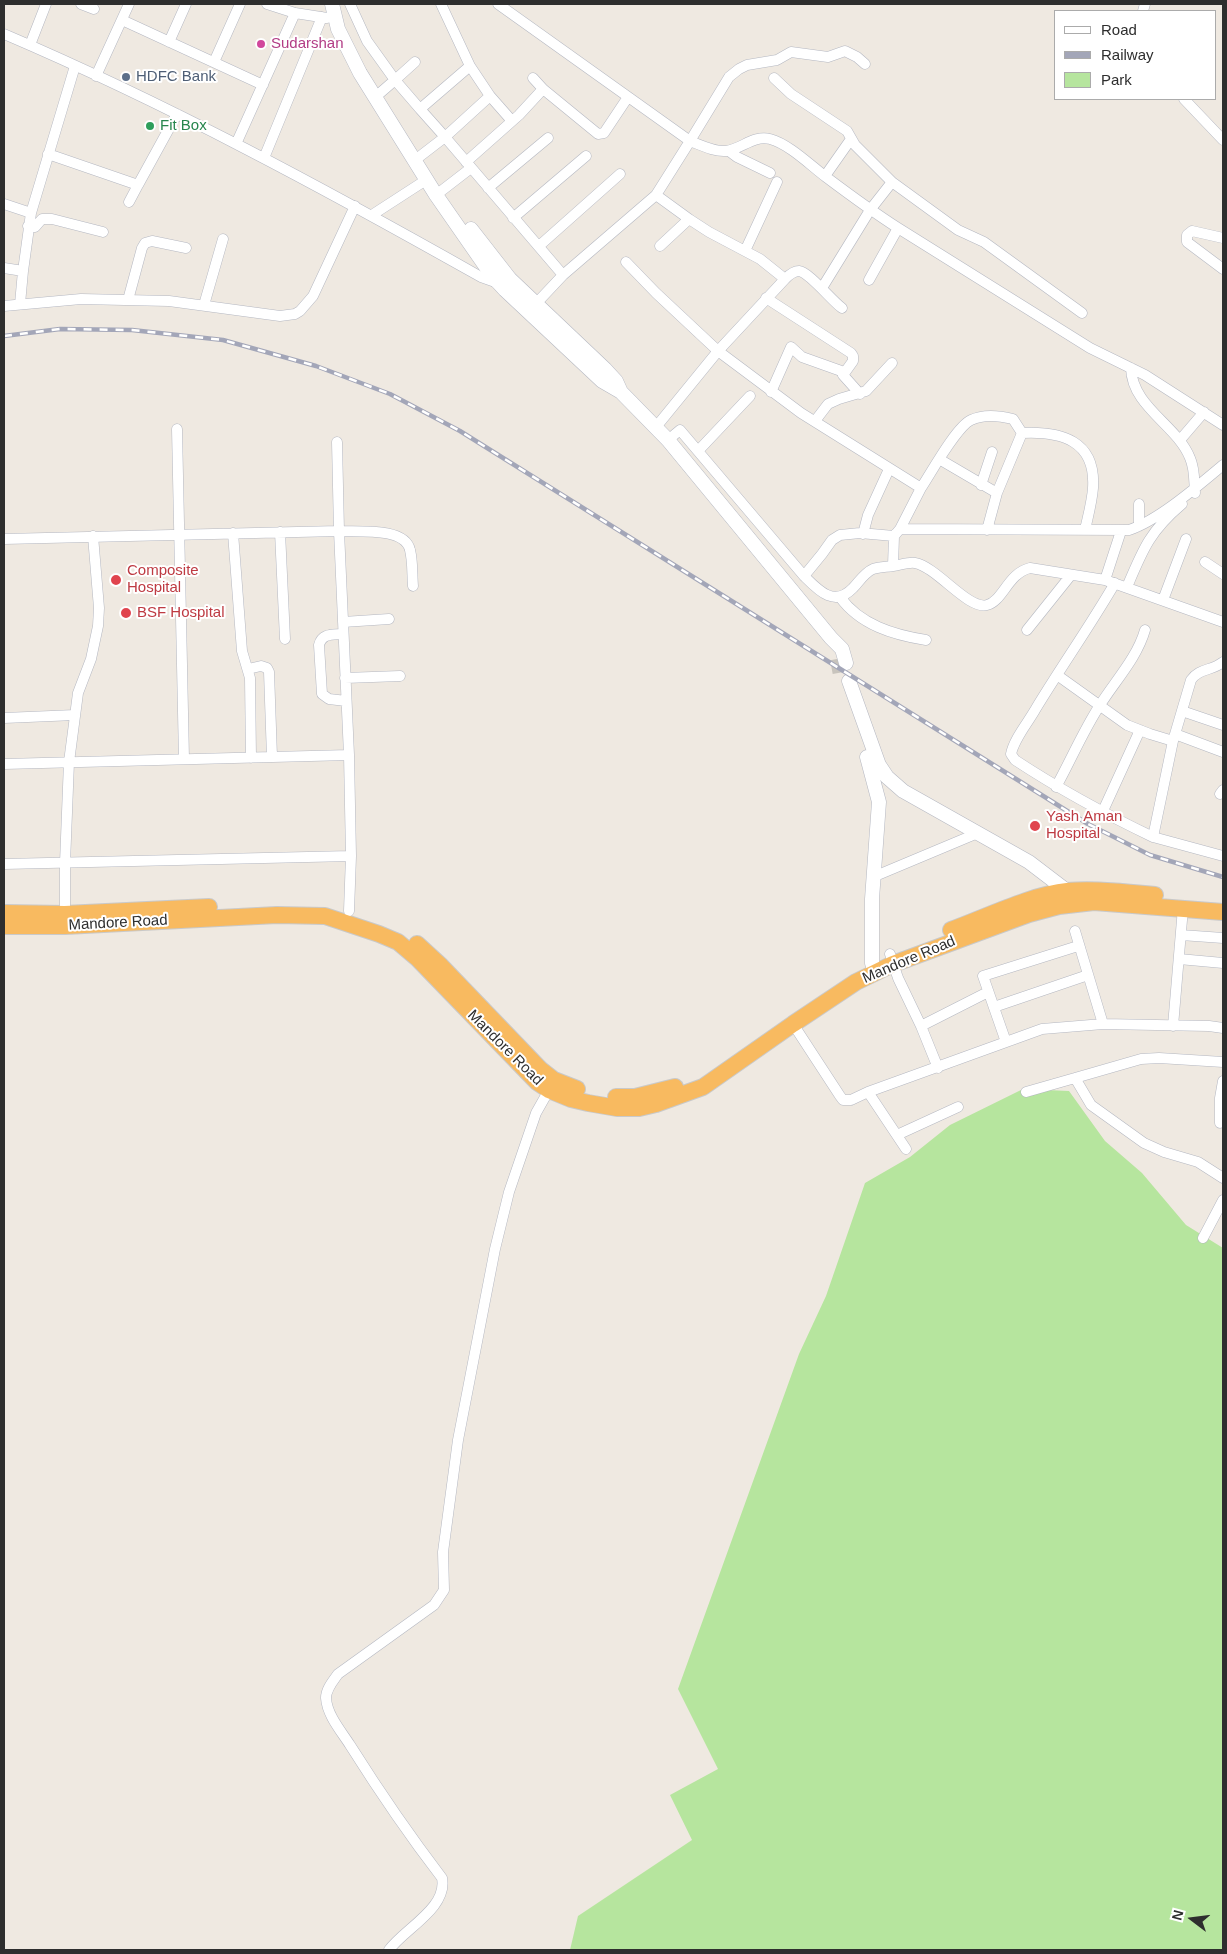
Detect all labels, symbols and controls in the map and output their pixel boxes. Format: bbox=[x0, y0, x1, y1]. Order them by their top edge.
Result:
legend bbox=[1054, 10, 1217, 100]
text: Road bbox=[1101, 21, 1137, 38]
place label: Sudarshan bbox=[271, 35, 344, 53]
marker: Sudarshan bbox=[255, 38, 267, 50]
text: Railway bbox=[1101, 46, 1154, 63]
place label: HDFC Bank bbox=[136, 68, 216, 86]
marker: HDFC Bank bbox=[120, 71, 132, 83]
text: Park bbox=[1101, 71, 1132, 88]
place label: Fit Box bbox=[160, 117, 207, 135]
marker: Fit Box bbox=[144, 120, 156, 132]
place label: Composite Hospital bbox=[127, 562, 199, 597]
marker: Composite Hospital bbox=[109, 573, 123, 587]
place label: BSF Hospital bbox=[137, 604, 225, 622]
marker: BSF Hospital bbox=[119, 606, 133, 620]
place label: Yash Aman Hospital bbox=[1046, 808, 1122, 843]
marker: Yash Aman Hospital bbox=[1028, 819, 1042, 833]
street label: Mandore Road bbox=[68, 911, 168, 935]
street label: Mandore Road bbox=[860, 932, 958, 988]
street label: Mandore Road bbox=[464, 1007, 546, 1089]
north arrow bbox=[1167, 1894, 1217, 1944]
text: N bbox=[1168, 1908, 1187, 1922]

